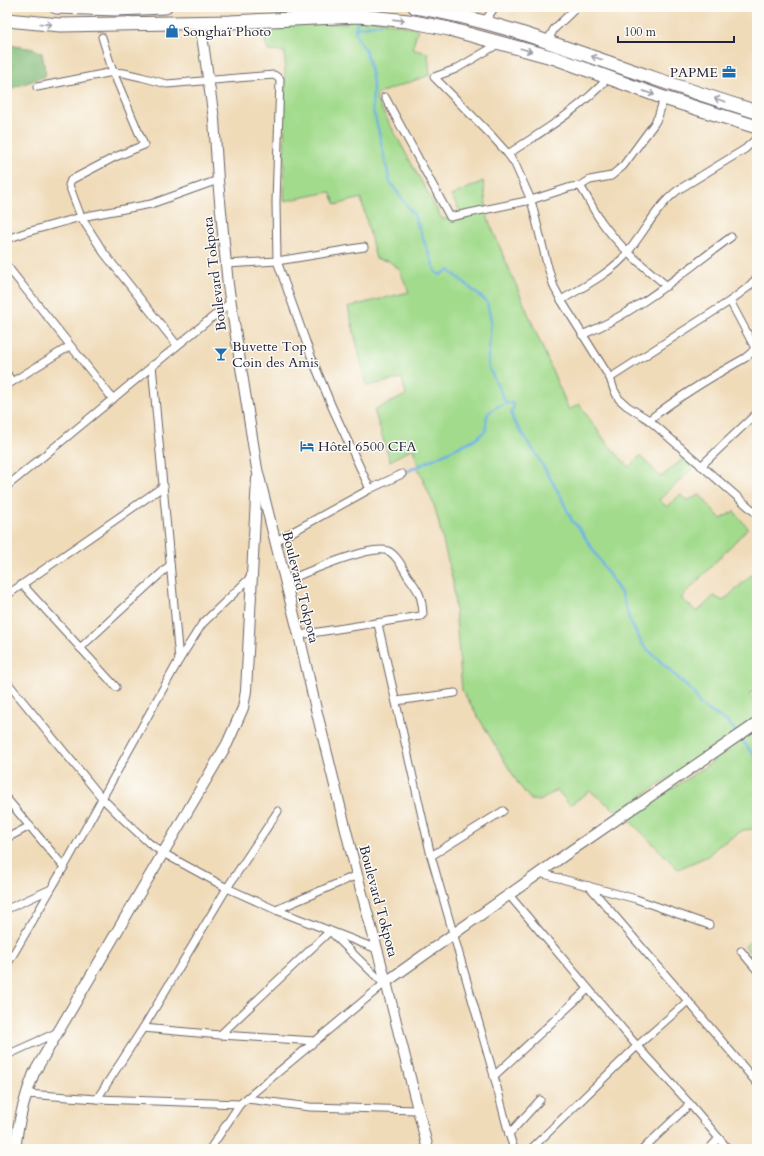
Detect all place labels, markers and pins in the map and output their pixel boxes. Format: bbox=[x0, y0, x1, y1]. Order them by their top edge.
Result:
place label: Songhaï Photo bbox=[183, 22, 272, 41]
shop icon: Songhaï Photo bbox=[164, 23, 180, 39]
place label: PAPME bbox=[670, 63, 718, 82]
office icon: PAPME bbox=[721, 64, 737, 80]
place label: Buvette Top Coin des Amis bbox=[232, 337, 319, 372]
bar icon: Buvette Top Coin des Amis bbox=[213, 346, 229, 362]
place label: Hôtel 6500 CFA bbox=[318, 437, 416, 456]
hotel icon: Hôtel 6500 CFA bbox=[299, 438, 315, 454]

